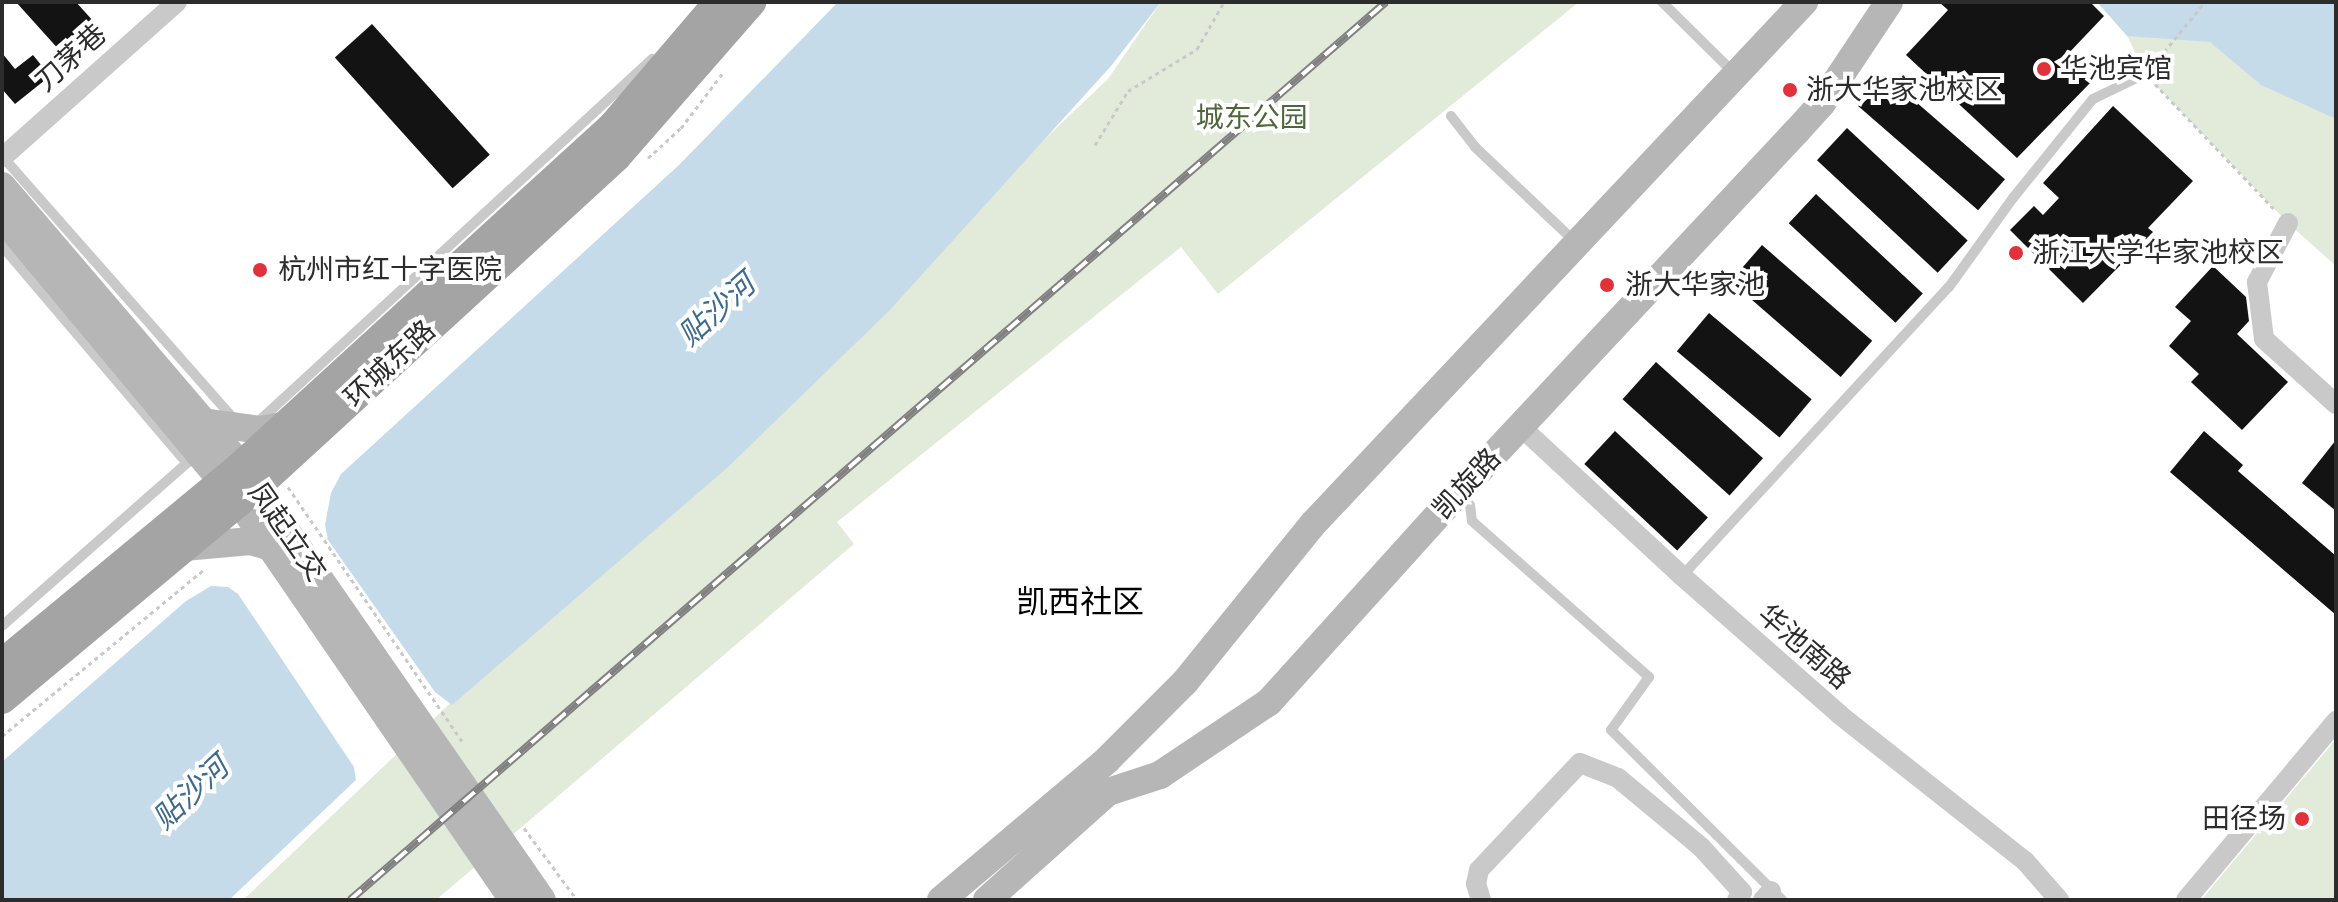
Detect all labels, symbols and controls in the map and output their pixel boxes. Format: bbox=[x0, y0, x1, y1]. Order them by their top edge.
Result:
street label: 刀茅巷 bbox=[29, 17, 113, 99]
place label: 华池宾馆 bbox=[2060, 52, 2172, 86]
marker: 华池宾馆 bbox=[2035, 60, 2053, 78]
place label: 浙大华家池校区 bbox=[1806, 73, 2002, 107]
marker: 浙大华家池校区 bbox=[1781, 81, 1799, 99]
park label: 城东公园 bbox=[1196, 101, 1308, 135]
place label: 浙江大学华家池校区 bbox=[2032, 236, 2284, 270]
marker: 浙江大学华家池校区 bbox=[2007, 244, 2025, 262]
place label: 杭州市红十字医院 bbox=[278, 253, 502, 287]
marker: 杭州市红十字医院 bbox=[249, 259, 271, 281]
water label: 贴沙河 bbox=[672, 267, 762, 353]
place label: 浙大华家池 bbox=[1625, 268, 1765, 302]
marker: 浙大华家池 bbox=[1596, 274, 1618, 296]
street label: 环城东路 bbox=[338, 314, 442, 414]
street label: 凯旋路 bbox=[1426, 442, 1508, 526]
street label: 凤起立交 bbox=[241, 476, 333, 588]
district label: 凯西社区 bbox=[1016, 583, 1144, 621]
street label: 华池南路 bbox=[1751, 598, 1857, 696]
water label: 贴沙河 bbox=[146, 749, 236, 837]
place label: 田径场 bbox=[2202, 802, 2286, 836]
marker: 田径场 bbox=[2293, 810, 2311, 828]

